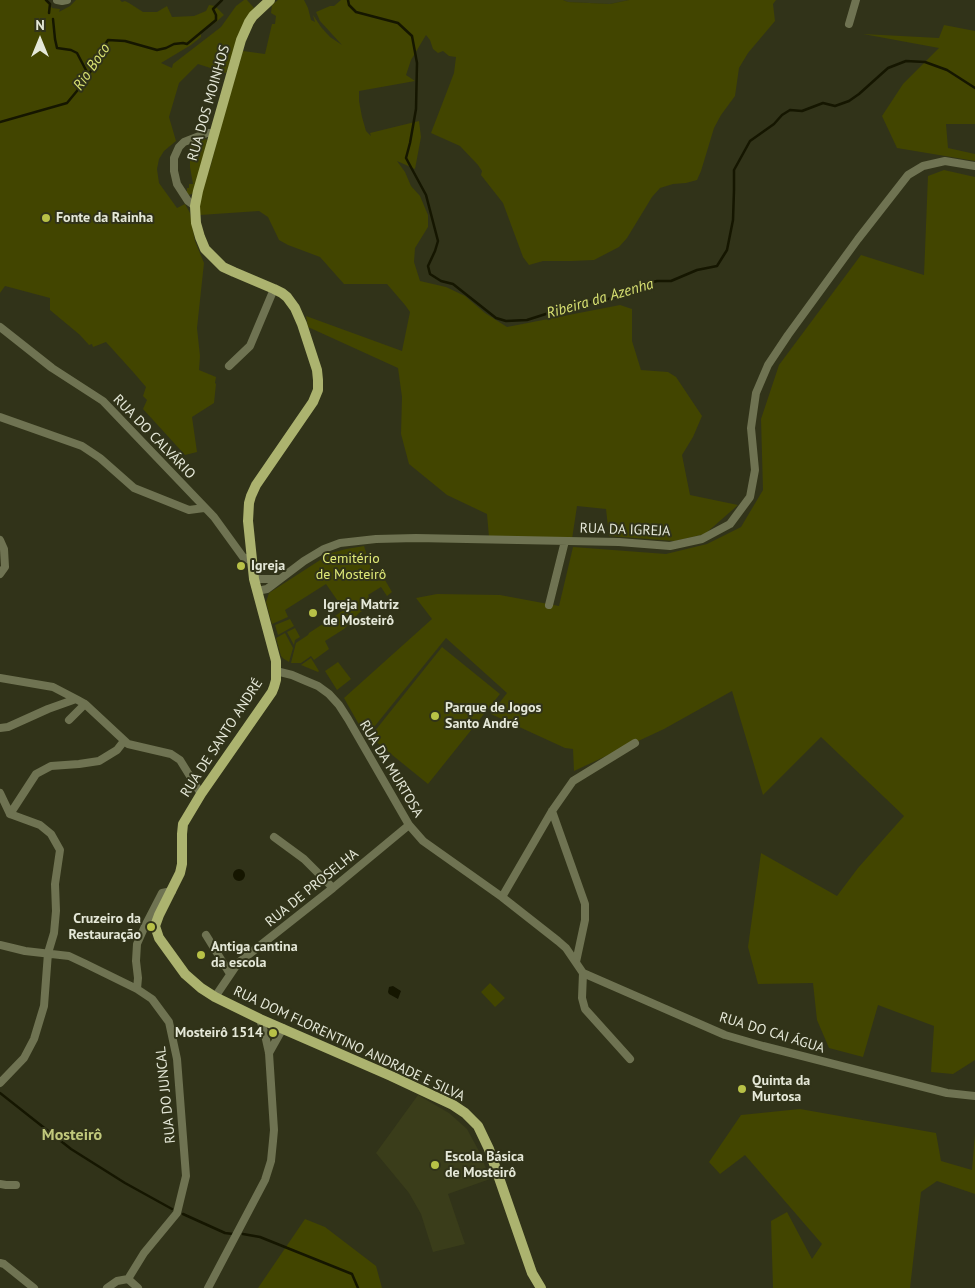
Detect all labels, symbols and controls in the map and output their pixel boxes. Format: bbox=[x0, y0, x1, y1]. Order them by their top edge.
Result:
north arrow bbox=[15, 15, 65, 65]
text: N bbox=[35, 16, 45, 34]
water label: Rio Boco bbox=[70, 40, 114, 94]
street label: RUA DOS MOINHOS bbox=[184, 43, 234, 163]
place label: Fonte da Rainha bbox=[56, 210, 153, 226]
marker: Fonte da Rainha bbox=[40, 212, 52, 224]
water label: Ribeira da Azenha bbox=[544, 275, 656, 323]
street label: RUA DO CALVÁRIO bbox=[109, 391, 199, 483]
street label: RUA DA IGREJA bbox=[579, 520, 671, 540]
park label: Cemitério de Mosteirô bbox=[316, 551, 386, 584]
place label: Igreja bbox=[251, 558, 285, 574]
marker: Igreja bbox=[235, 560, 247, 572]
place label: Igreja Matriz de Mosteirô bbox=[323, 597, 399, 630]
marker: Igreja Matriz de Mosteirô bbox=[307, 607, 319, 619]
street label: RUA DE SANTO ANDRÉ bbox=[177, 676, 267, 800]
place label: Parque de Jogos Santo André bbox=[445, 700, 541, 732]
marker: Parque de Jogos Santo André bbox=[429, 710, 441, 722]
street label: RUA DA MURTOSA bbox=[355, 717, 427, 821]
street label: RUA DE PROSELHA bbox=[262, 845, 362, 931]
place label: Cruzeiro da Restauração bbox=[68, 911, 141, 944]
marker: Cruzeiro da Restauração bbox=[145, 921, 157, 933]
place label: Antiga cantina da escola bbox=[211, 939, 298, 972]
marker: Antiga cantina da escola bbox=[195, 949, 207, 961]
street label: RUA DOM FLORENTINO ANDRADE E SILVA bbox=[231, 983, 467, 1105]
street label: RUA DO CAI ÁGUA bbox=[717, 1009, 827, 1057]
place label: Mosteirô 1514 bbox=[175, 1025, 263, 1041]
marker: Mosteirô 1514 bbox=[267, 1027, 279, 1039]
street label: RUA DO JUNCAL bbox=[153, 1046, 179, 1144]
place label: Quinta da Murtosa bbox=[752, 1073, 810, 1106]
marker: Quinta da Murtosa bbox=[736, 1083, 748, 1095]
district label: Mosteirô bbox=[42, 1125, 102, 1145]
place label: Escola Básica de Mosteirô bbox=[445, 1149, 524, 1182]
marker: Escola Básica de Mosteirô bbox=[429, 1159, 441, 1171]

